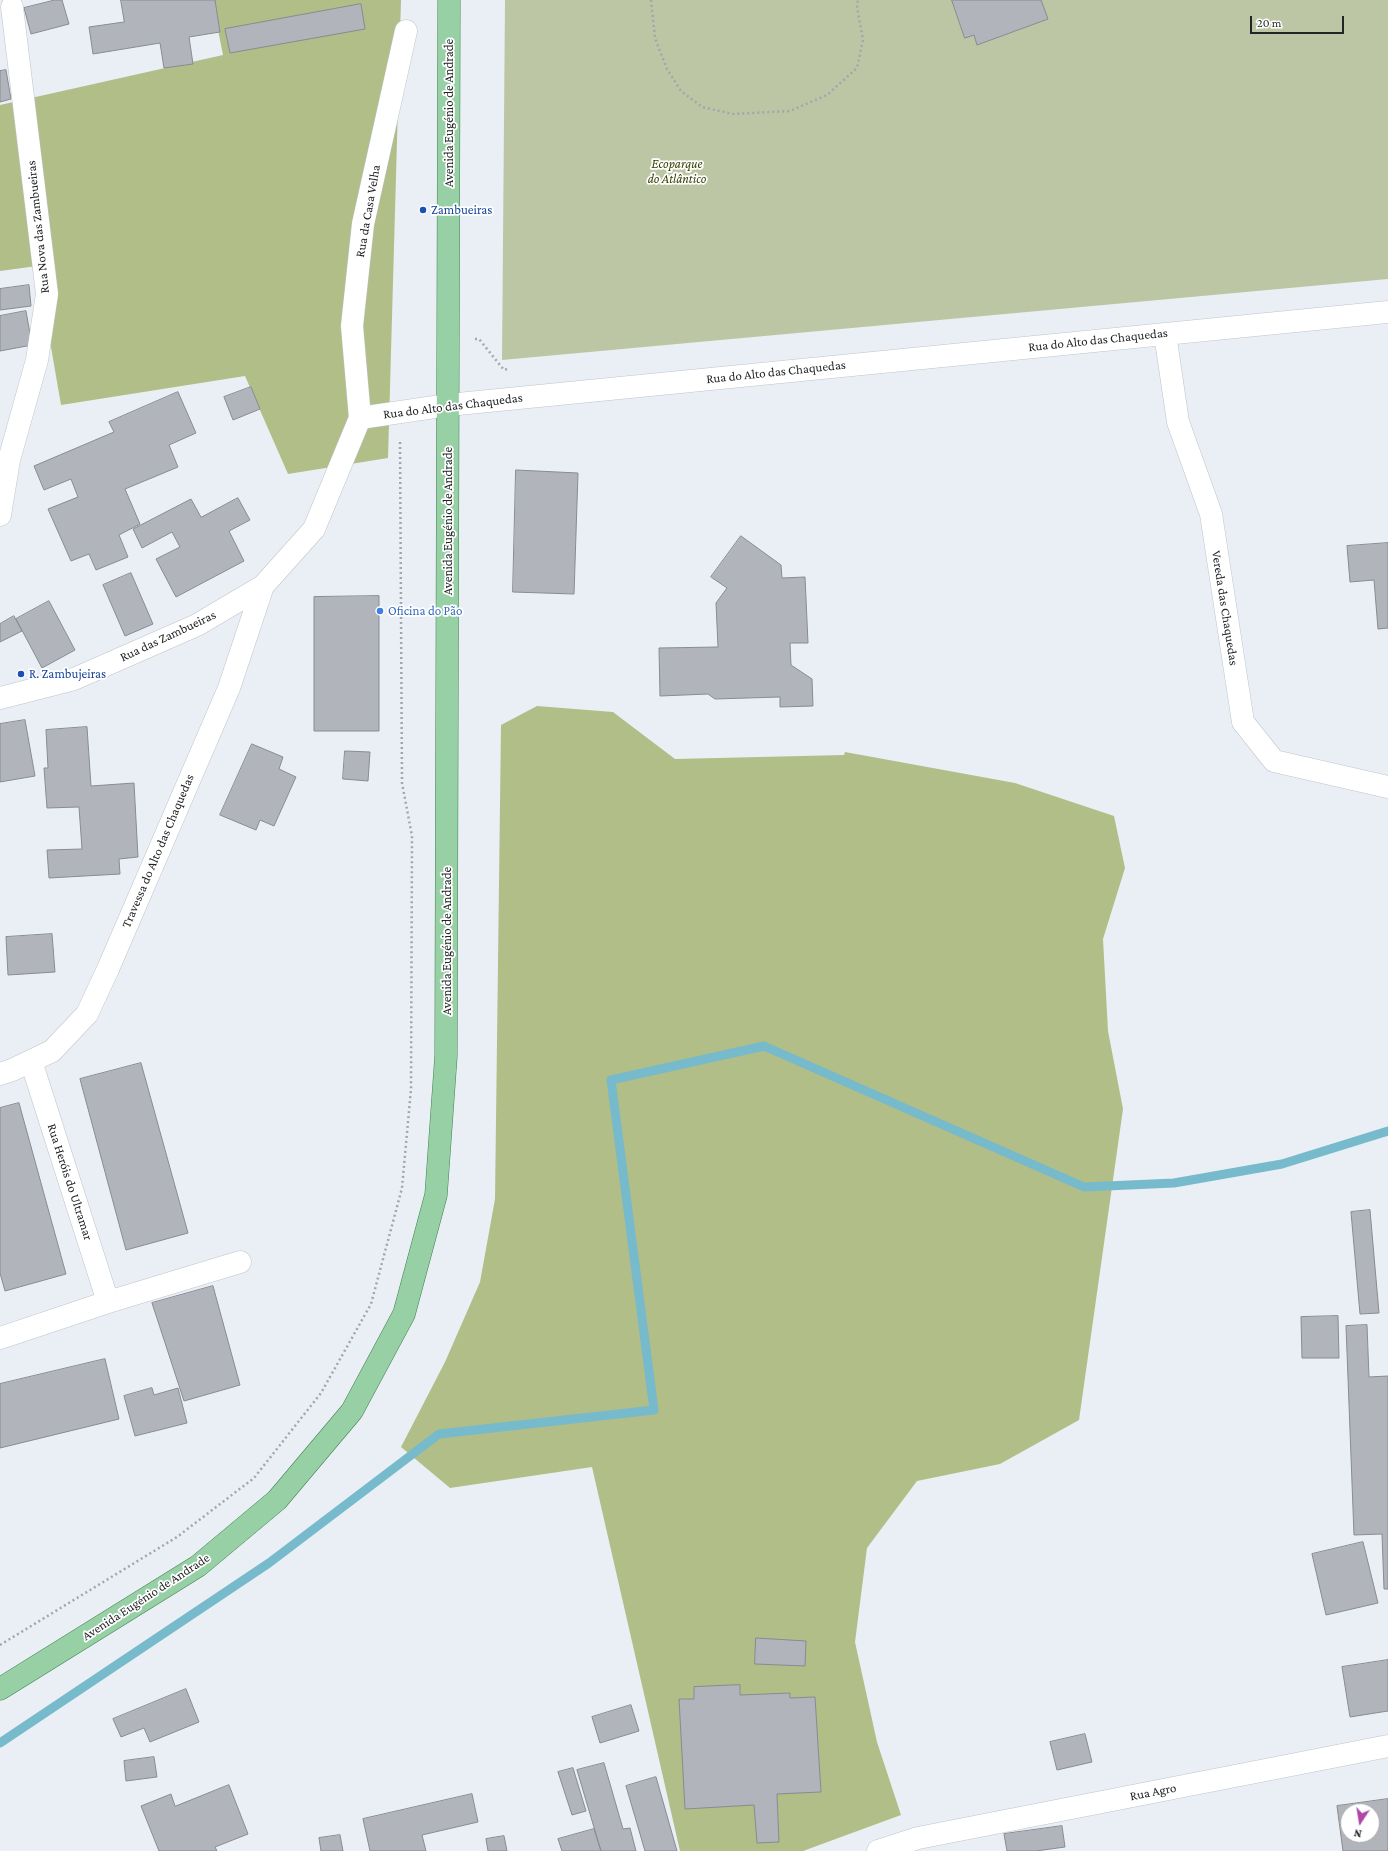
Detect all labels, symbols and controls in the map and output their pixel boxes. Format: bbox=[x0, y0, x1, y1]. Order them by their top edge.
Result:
scale bar bbox=[1252, 8, 1346, 34]
text: 20 m bbox=[1257, 16, 1281, 30]
street label: Avenida Eugénio de Andrade bbox=[441, 39, 457, 187]
park label: Ecoparque do Atlântico bbox=[648, 156, 706, 187]
street label: Rua Nova das Zambueiras bbox=[23, 160, 53, 294]
street label: Rua da Casa Velha bbox=[352, 163, 384, 259]
place label: Zambueiras bbox=[431, 202, 492, 218]
marker: Zambueiras bbox=[418, 205, 428, 215]
street label: Rua do Alto das Chaquedas bbox=[1027, 325, 1169, 355]
street label: Rua do Alto das Chaquedas bbox=[705, 357, 847, 387]
street label: Rua do Alto das Chaquedas bbox=[382, 390, 524, 422]
street label: Avenida Eugénio de Andrade bbox=[440, 447, 456, 595]
street label: Vereda das Chaquedas bbox=[1208, 549, 1242, 667]
place label: Oficina do Pão bbox=[388, 603, 462, 619]
marker: Oficina do Pão bbox=[375, 606, 385, 616]
street label: Rua das Zambueiras bbox=[117, 607, 219, 665]
place label: R. Zambujeiras bbox=[29, 666, 106, 682]
marker: R. Zambujeiras bbox=[16, 669, 26, 679]
street label: Travessa do Alto das Chaquedas bbox=[118, 772, 198, 930]
street label: Avenida Eugénio de Andrade bbox=[439, 867, 455, 1015]
street label: Rua Heróis do Ultramar bbox=[44, 1122, 96, 1242]
street label: Avenida Eugénio de Andrade bbox=[79, 1550, 213, 1644]
street label: Rua Agro bbox=[1129, 1780, 1177, 1804]
north arrow bbox=[1340, 1803, 1380, 1843]
text: N bbox=[1353, 1827, 1363, 1840]

